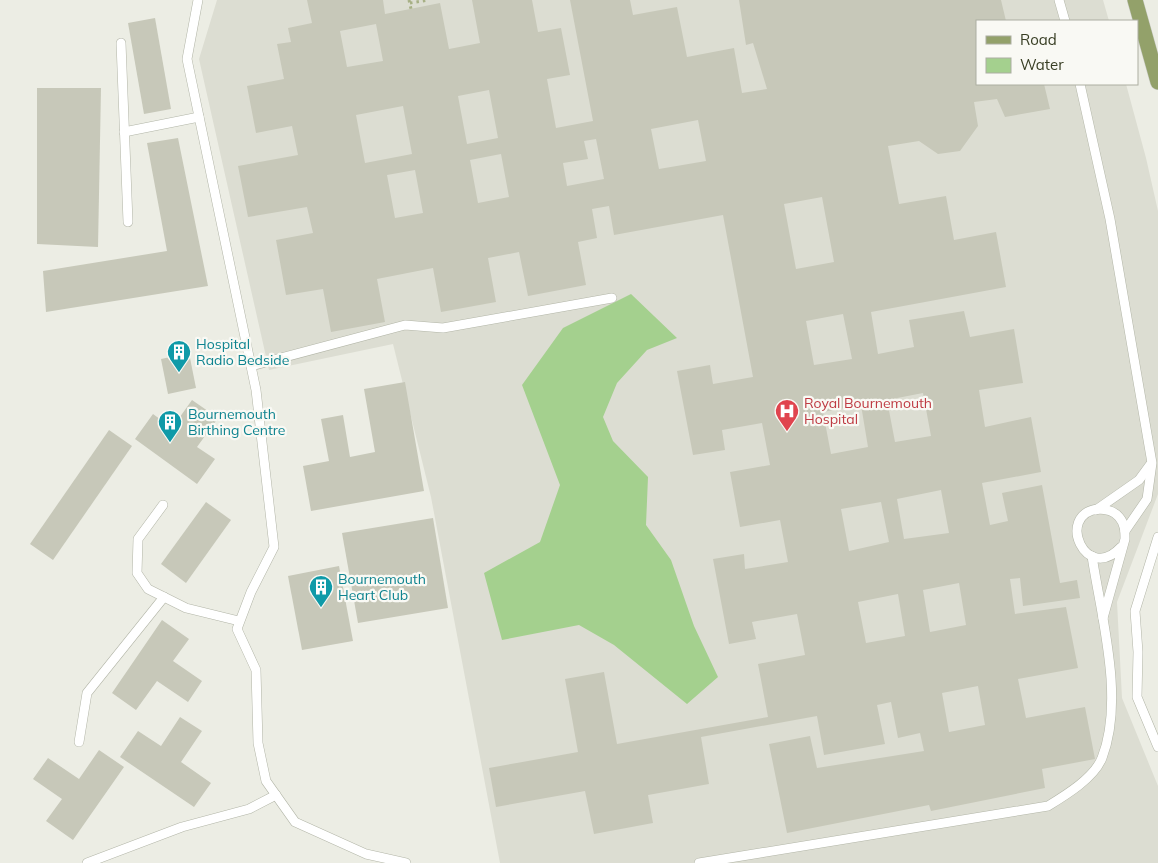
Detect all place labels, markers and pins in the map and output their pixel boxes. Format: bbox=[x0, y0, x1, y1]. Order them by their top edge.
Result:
place label: Hospital Radio Bedside bbox=[196, 335, 289, 369]
building icon: Hospital Radio Bedside bbox=[166, 339, 192, 373]
place label: Royal Bournemouth Hospital bbox=[804, 394, 932, 428]
hospital icon: Royal Bournemouth Hospital bbox=[774, 398, 800, 432]
place label: Bournemouth Birthing Centre bbox=[188, 405, 285, 439]
building icon: Bournemouth Birthing Centre bbox=[157, 409, 183, 443]
place label: Bournemouth Heart Club bbox=[338, 570, 426, 604]
building icon: Bournemouth Heart Club bbox=[308, 574, 334, 608]

